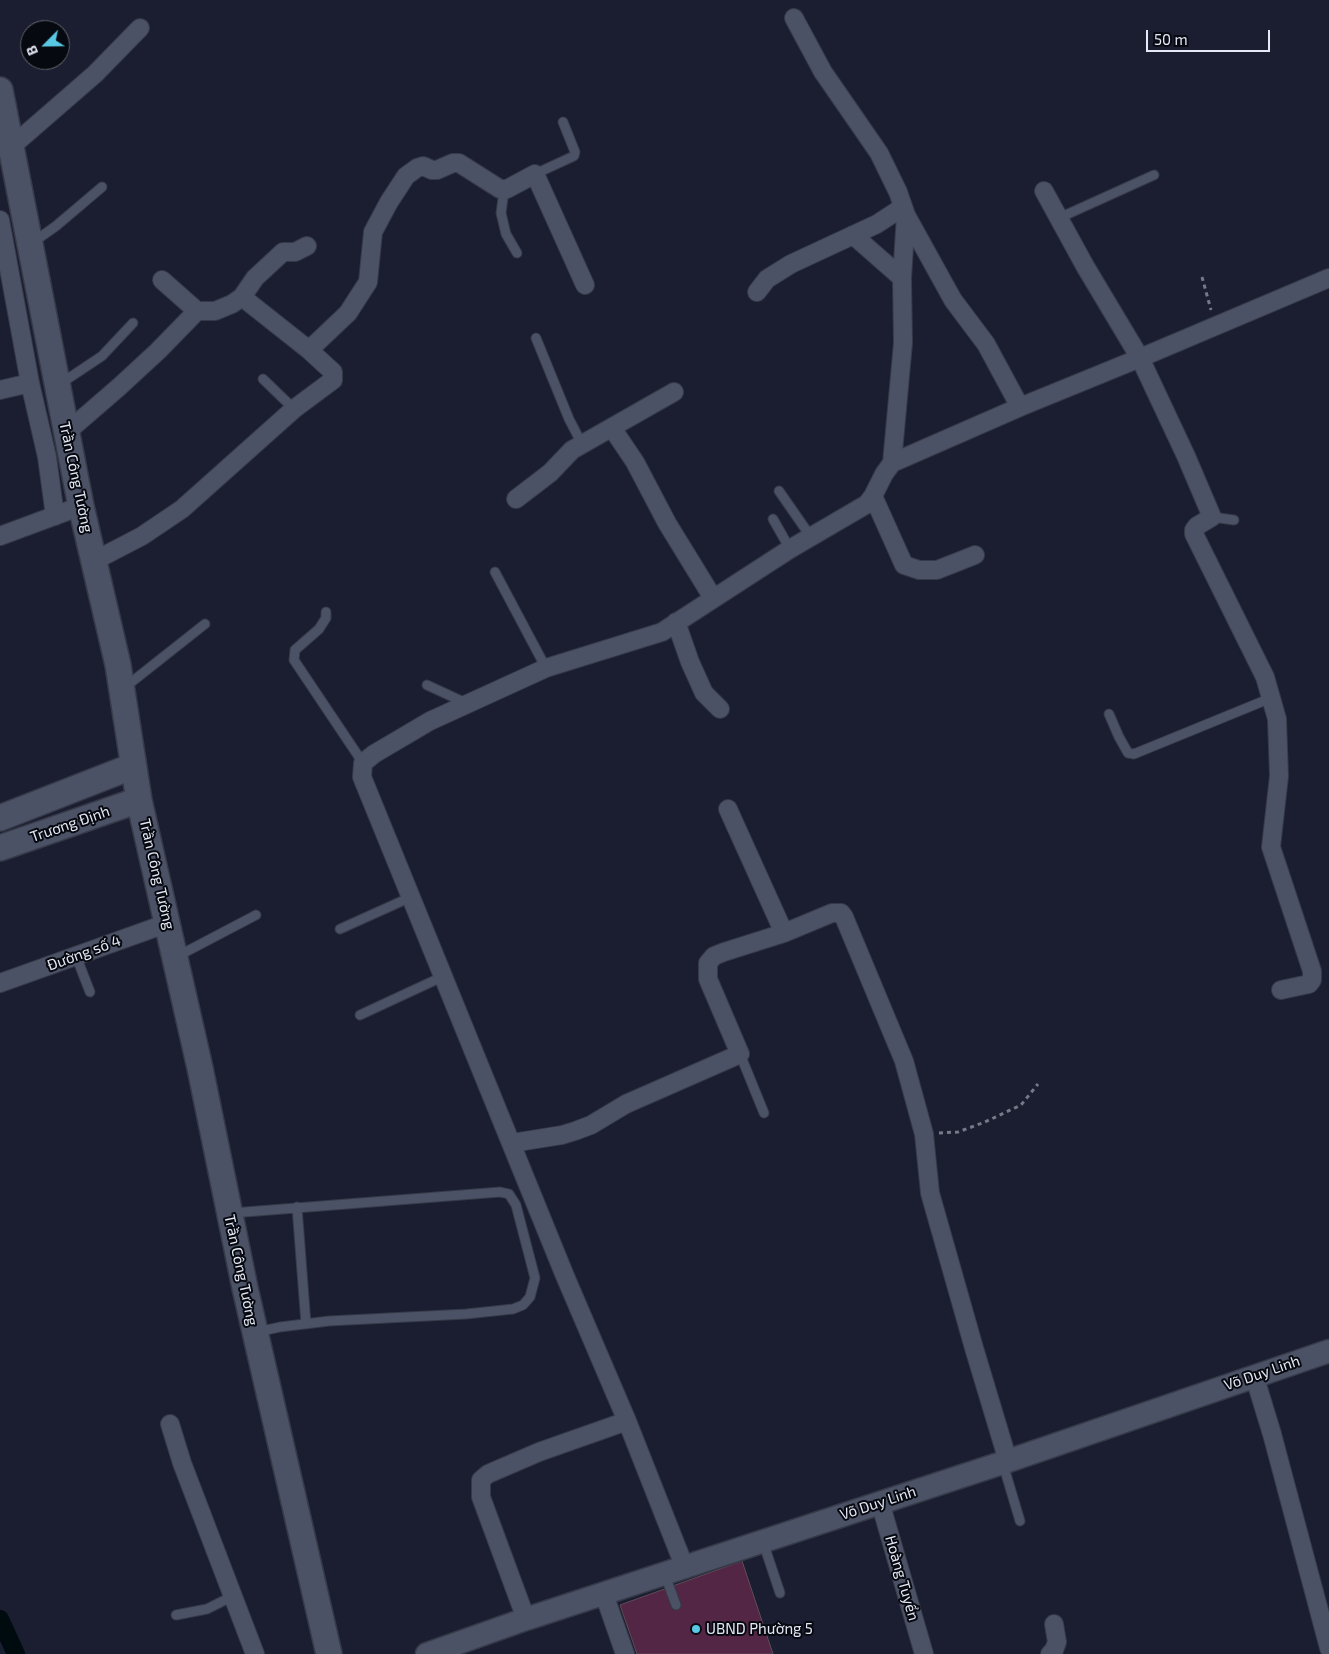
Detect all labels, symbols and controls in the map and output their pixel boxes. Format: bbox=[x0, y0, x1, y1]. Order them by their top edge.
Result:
north arrow bbox=[20, 20, 70, 70]
scale bar bbox=[1149, 20, 1273, 52]
text: 50 m bbox=[1154, 30, 1188, 48]
text: B bbox=[22, 43, 41, 58]
street label: Trần Công Tường bbox=[55, 420, 97, 534]
street label: Trương Định bbox=[28, 802, 112, 846]
street label: Trần Công Tường bbox=[135, 817, 179, 931]
street label: Đường số 4 bbox=[45, 931, 123, 975]
street label: Trần Công Tường bbox=[220, 1213, 262, 1327]
street label: Võ Duy Linh bbox=[1222, 1352, 1302, 1394]
street label: Võ Duy Linh bbox=[838, 1482, 918, 1524]
street label: Hoàng Tuyển bbox=[881, 1533, 923, 1623]
place label: UBND Phường 5 bbox=[706, 1620, 813, 1638]
marker: UBND Phường 5 bbox=[690, 1623, 702, 1635]

